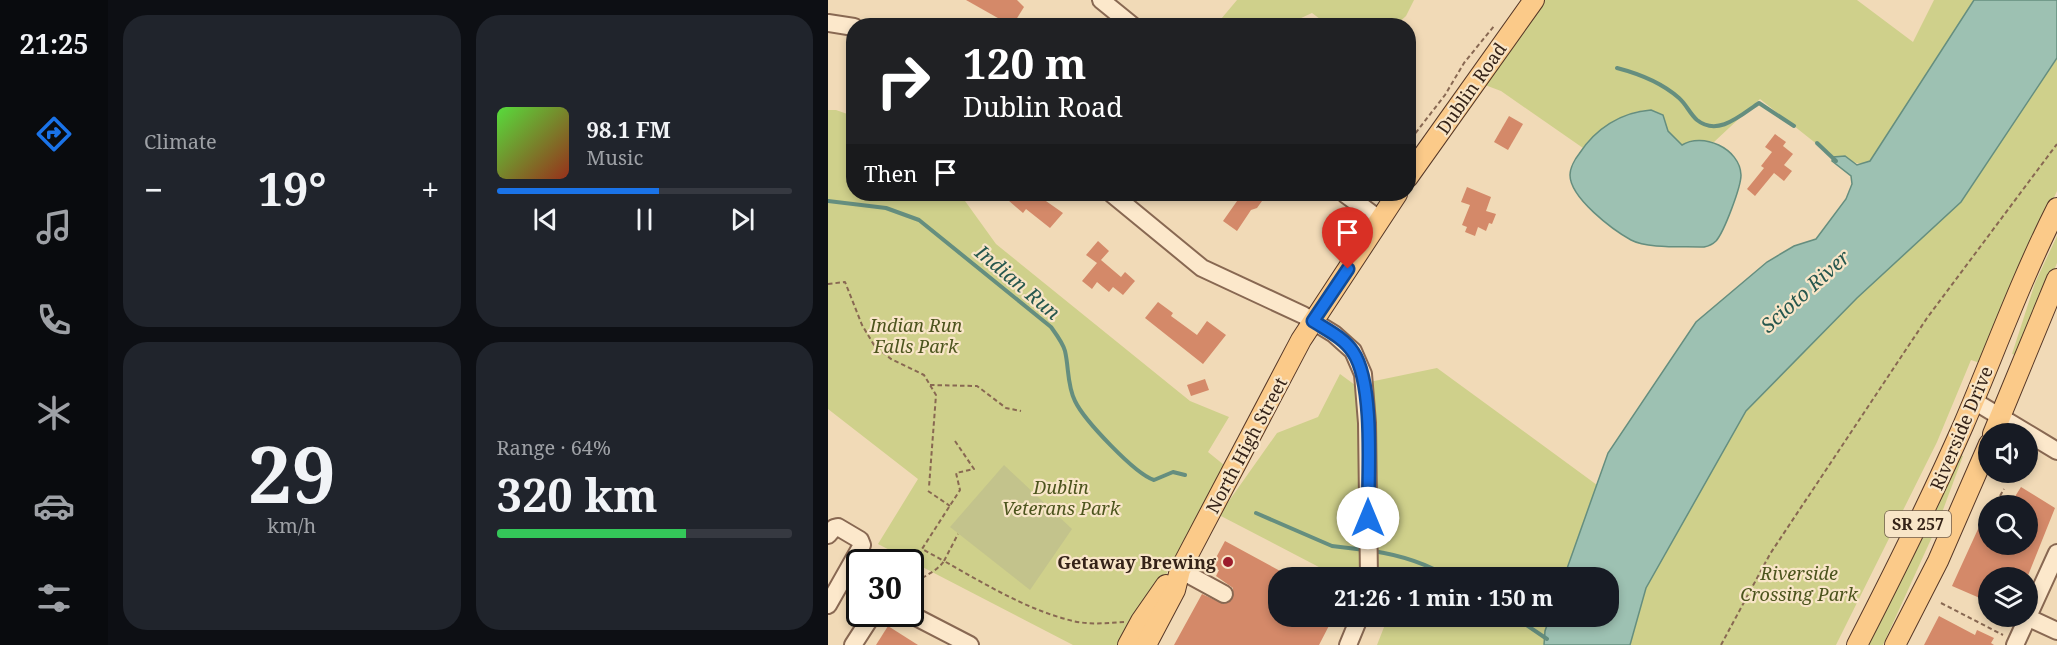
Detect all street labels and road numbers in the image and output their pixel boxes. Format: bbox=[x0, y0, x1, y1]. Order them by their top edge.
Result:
street label: Dublin Road bbox=[1431, 37, 1511, 139]
street label: Riverside Drive bbox=[1924, 362, 1998, 494]
street label: North High Street bbox=[1200, 373, 1292, 517]
road number: SR 257 bbox=[1885, 511, 1951, 537]

